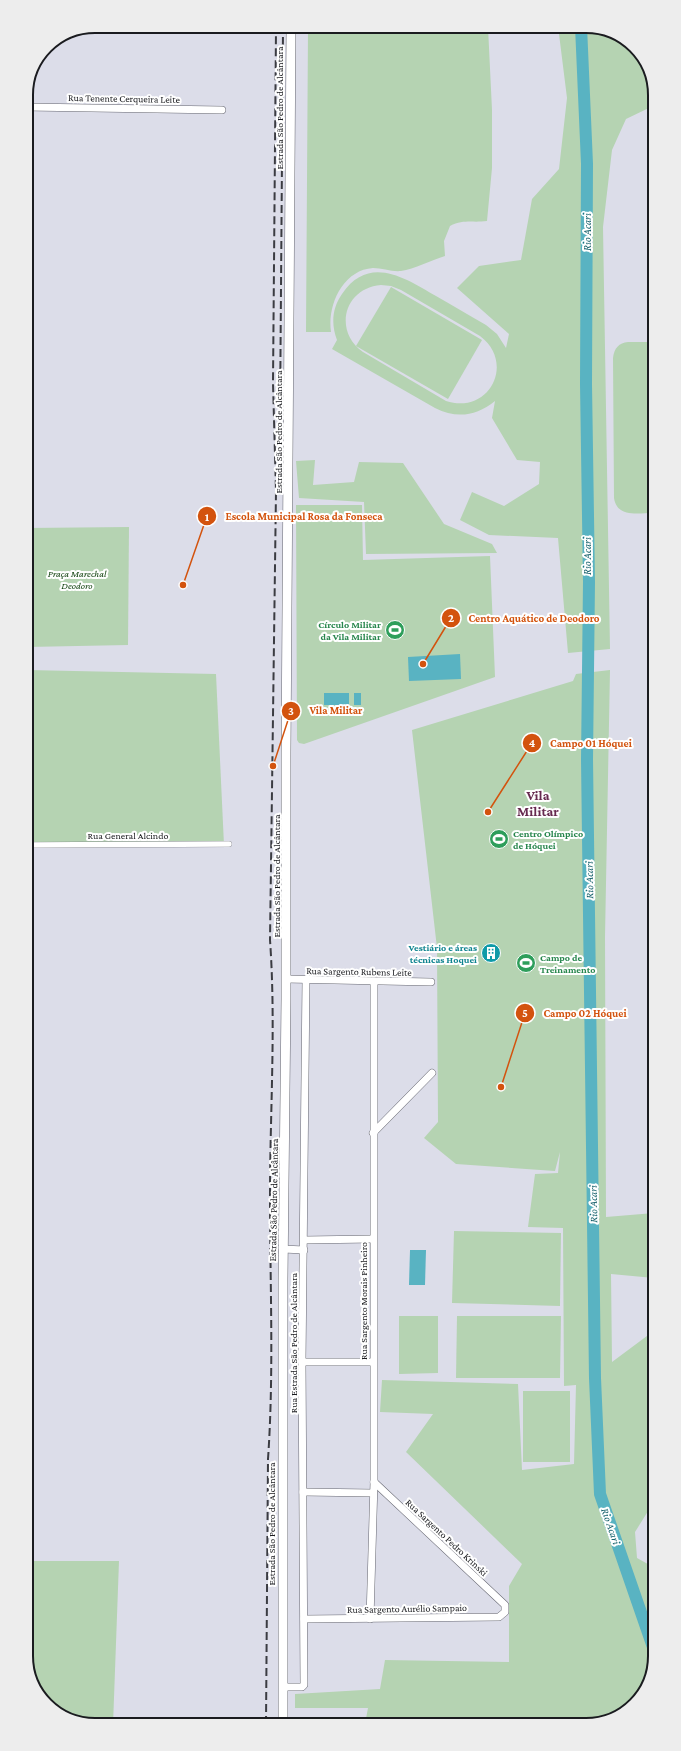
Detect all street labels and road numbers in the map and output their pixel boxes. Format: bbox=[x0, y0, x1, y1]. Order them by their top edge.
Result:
street label: Estrada São Pedro de Alcântara bbox=[274, 46, 285, 170]
street label: Rua Tenente Cerqueira Leite bbox=[68, 92, 181, 105]
street label: Estrada São Pedro de Alcântara bbox=[273, 370, 284, 494]
street label: Estrada São Pedro de Alcântara bbox=[271, 814, 282, 938]
street label: Rua General Alcindo bbox=[88, 830, 168, 841]
street label: Rua Sargento Rubens Leite bbox=[306, 965, 412, 978]
street label: Estrada São Pedro de Alcântara bbox=[267, 1138, 280, 1262]
street label: Rua Sargento Morais Pinheiro bbox=[358, 1242, 369, 1360]
street label: Rua Estrada São Pedro de Alcântara bbox=[288, 1272, 299, 1413]
street label: Estrada São Pedro de Alcântara bbox=[266, 1462, 277, 1586]
street label: Rua Sargento Pedro Krinski bbox=[403, 1497, 490, 1578]
street label: Rua Sargento Aurélio Sampaio bbox=[347, 1602, 467, 1615]

